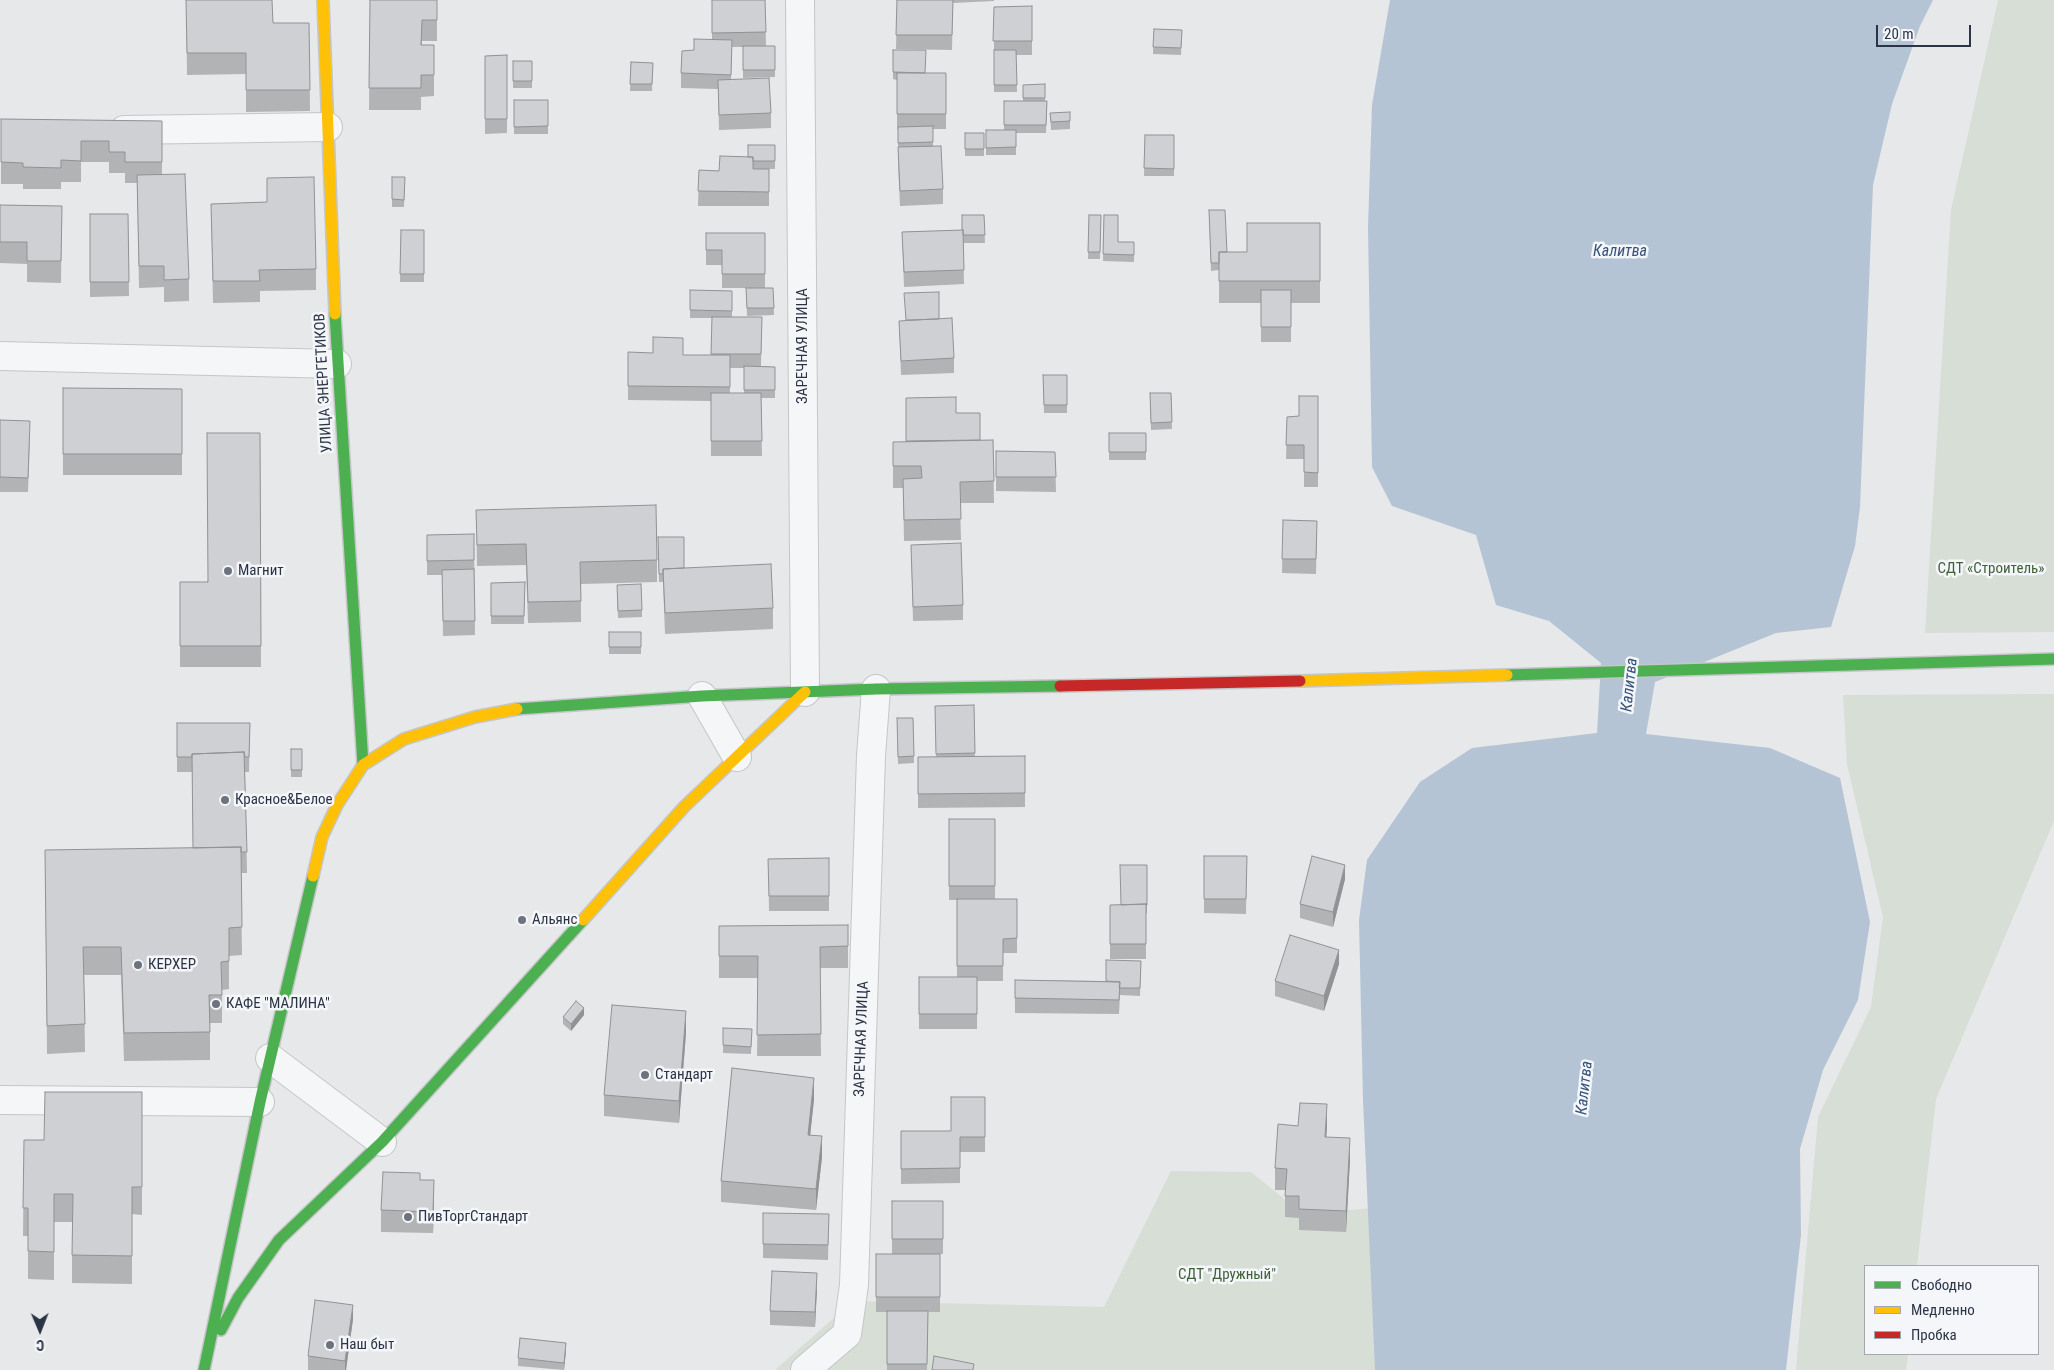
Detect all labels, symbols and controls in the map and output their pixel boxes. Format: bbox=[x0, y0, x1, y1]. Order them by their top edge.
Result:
scale bar bbox=[1879, 15, 1974, 47]
text: 20 m bbox=[1884, 25, 1914, 43]
water label: Калитва bbox=[1593, 242, 1647, 262]
street label: ЗАРЕЧНАЯ УЛИЦА bbox=[794, 288, 812, 404]
street label: УЛИЦА ЭНЕРГЕТИКОВ bbox=[311, 313, 337, 453]
park label: СДТ «Строитель» bbox=[1937, 560, 2045, 578]
place label: Магнит bbox=[238, 562, 284, 580]
marker: Магнит bbox=[222, 565, 234, 577]
water label: Калитва bbox=[1618, 657, 1642, 713]
place label: Красное&Белое bbox=[235, 791, 333, 809]
marker: Красное&Белое bbox=[219, 794, 231, 806]
place label: Альянс bbox=[532, 911, 577, 929]
marker: Альянс bbox=[516, 914, 528, 926]
place label: КЕРХЕР bbox=[148, 956, 196, 974]
marker: КЕРХЕР bbox=[132, 959, 144, 971]
street label: ЗАРЕЧНАЯ УЛИЦА bbox=[851, 981, 873, 1097]
place label: КАФЕ "МАЛИНА" bbox=[226, 995, 330, 1013]
marker: КАФЕ "МАЛИНА" bbox=[210, 998, 222, 1010]
water label: Калитва bbox=[1573, 1060, 1597, 1116]
place label: Стандарт bbox=[655, 1066, 713, 1084]
marker: Стандарт bbox=[639, 1069, 651, 1081]
place label: ПивТоргСтандарт bbox=[418, 1208, 528, 1226]
marker: ПивТоргСтандарт bbox=[402, 1211, 414, 1223]
legend bbox=[1864, 1265, 2039, 1355]
park label: СДТ "Дружный" bbox=[1178, 1266, 1276, 1284]
text: Свободно bbox=[1911, 1276, 1972, 1294]
text: Медленно bbox=[1911, 1301, 1975, 1319]
north arrow bbox=[15, 1305, 65, 1355]
text: Пробка bbox=[1911, 1326, 1957, 1344]
place label: Наш быт bbox=[340, 1336, 394, 1354]
text: С bbox=[36, 1337, 44, 1353]
marker: Наш быт bbox=[324, 1339, 336, 1351]

